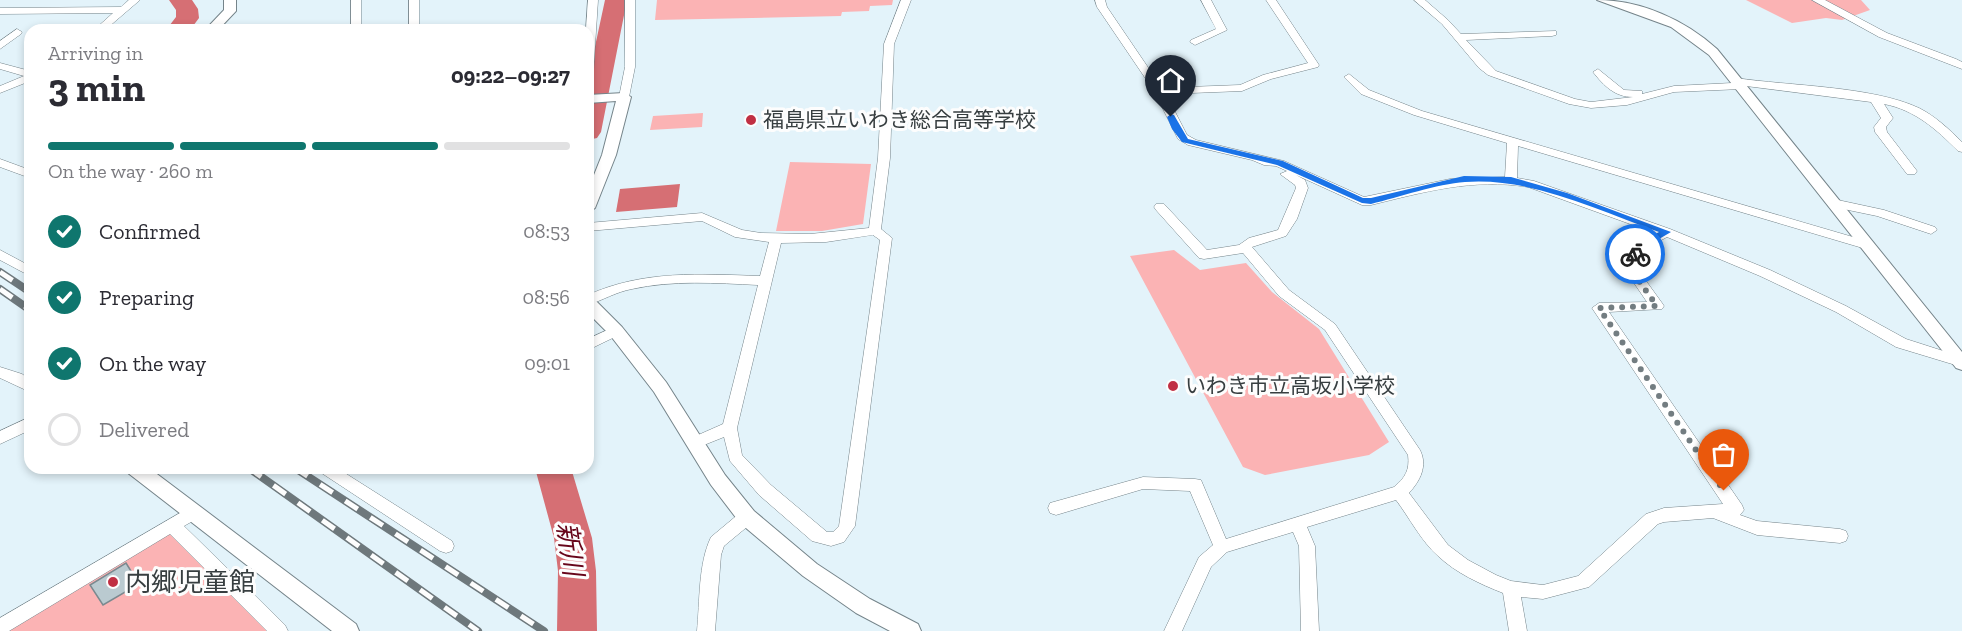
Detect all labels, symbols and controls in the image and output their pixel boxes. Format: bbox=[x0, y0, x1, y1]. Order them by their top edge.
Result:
text: Arriving in bbox=[48, 41, 143, 65]
pin bbox=[1145, 55, 1196, 117]
text: 09:22–09:27 bbox=[451, 62, 570, 89]
text: 3 min bbox=[48, 64, 145, 111]
icon: home bbox=[1154, 64, 1187, 97]
place label: 福島県立いわき総合高等学校 bbox=[763, 107, 1036, 132]
marker: 福島県立いわき総合高等学校 bbox=[744, 113, 758, 127]
text: On the way · 260 m bbox=[48, 159, 213, 183]
icon: check bbox=[48, 215, 81, 248]
text: Confirmed bbox=[99, 218, 200, 245]
text: 08:53 bbox=[523, 219, 570, 243]
courier bbox=[1605, 224, 1665, 284]
icon: bike bbox=[1619, 238, 1652, 271]
icon: check bbox=[48, 281, 81, 314]
text: Preparing bbox=[99, 284, 194, 311]
text: 08:56 bbox=[522, 285, 570, 309]
icon: check bbox=[48, 347, 81, 380]
text: On the way bbox=[99, 350, 206, 377]
text: 09:01 bbox=[524, 351, 570, 375]
place label: いわき市立高坂小学校 bbox=[1185, 373, 1395, 398]
marker: いわき市立高坂小学校 bbox=[1166, 379, 1180, 393]
text: Delivered bbox=[99, 416, 189, 443]
pin bbox=[1698, 429, 1749, 491]
icon: bag bbox=[1707, 438, 1740, 471]
water label: 新川 bbox=[550, 520, 590, 581]
place label: 内郷児童館 bbox=[125, 566, 255, 598]
marker: 内郷児童館 bbox=[106, 575, 120, 589]

